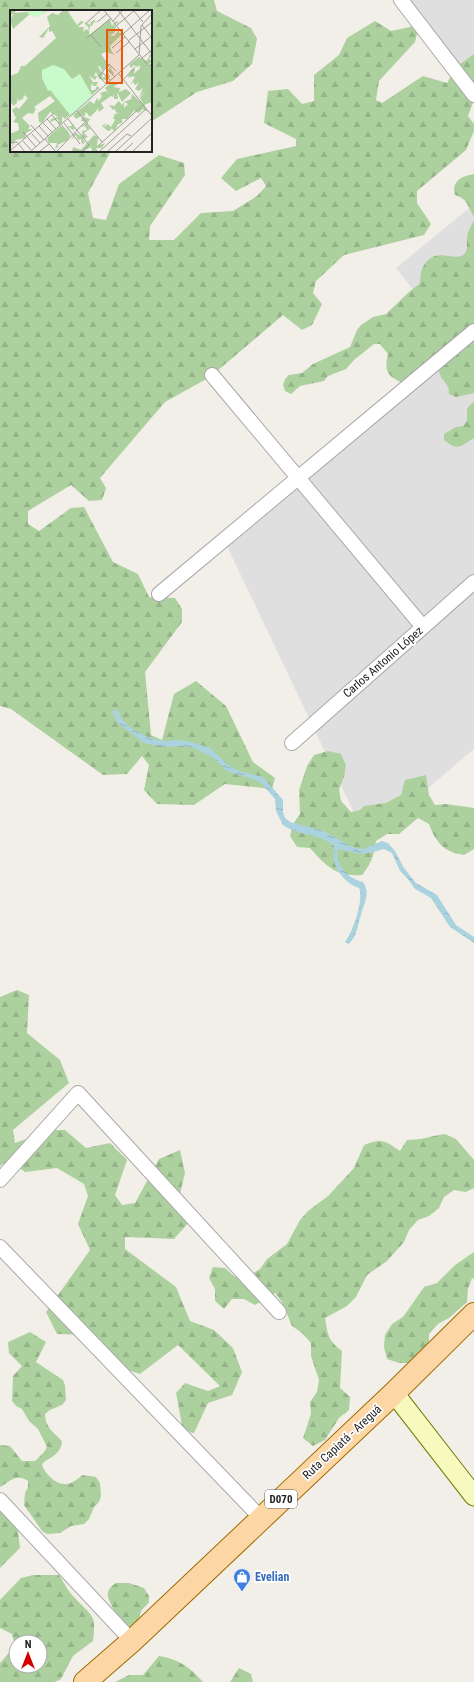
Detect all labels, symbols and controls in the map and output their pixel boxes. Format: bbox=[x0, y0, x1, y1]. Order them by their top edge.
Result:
inset map bbox=[10, 10, 152, 152]
street label: Carlos Antonio López bbox=[340, 623, 426, 701]
street label: Ruta Capiatá - Areguá bbox=[300, 1402, 384, 1482]
road number: D070 bbox=[265, 1490, 297, 1508]
shop icon: Evelian bbox=[232, 1567, 252, 1592]
place label: Evelian bbox=[255, 1570, 289, 1584]
north arrow bbox=[8, 1634, 48, 1674]
text: N bbox=[25, 1638, 32, 1651]

